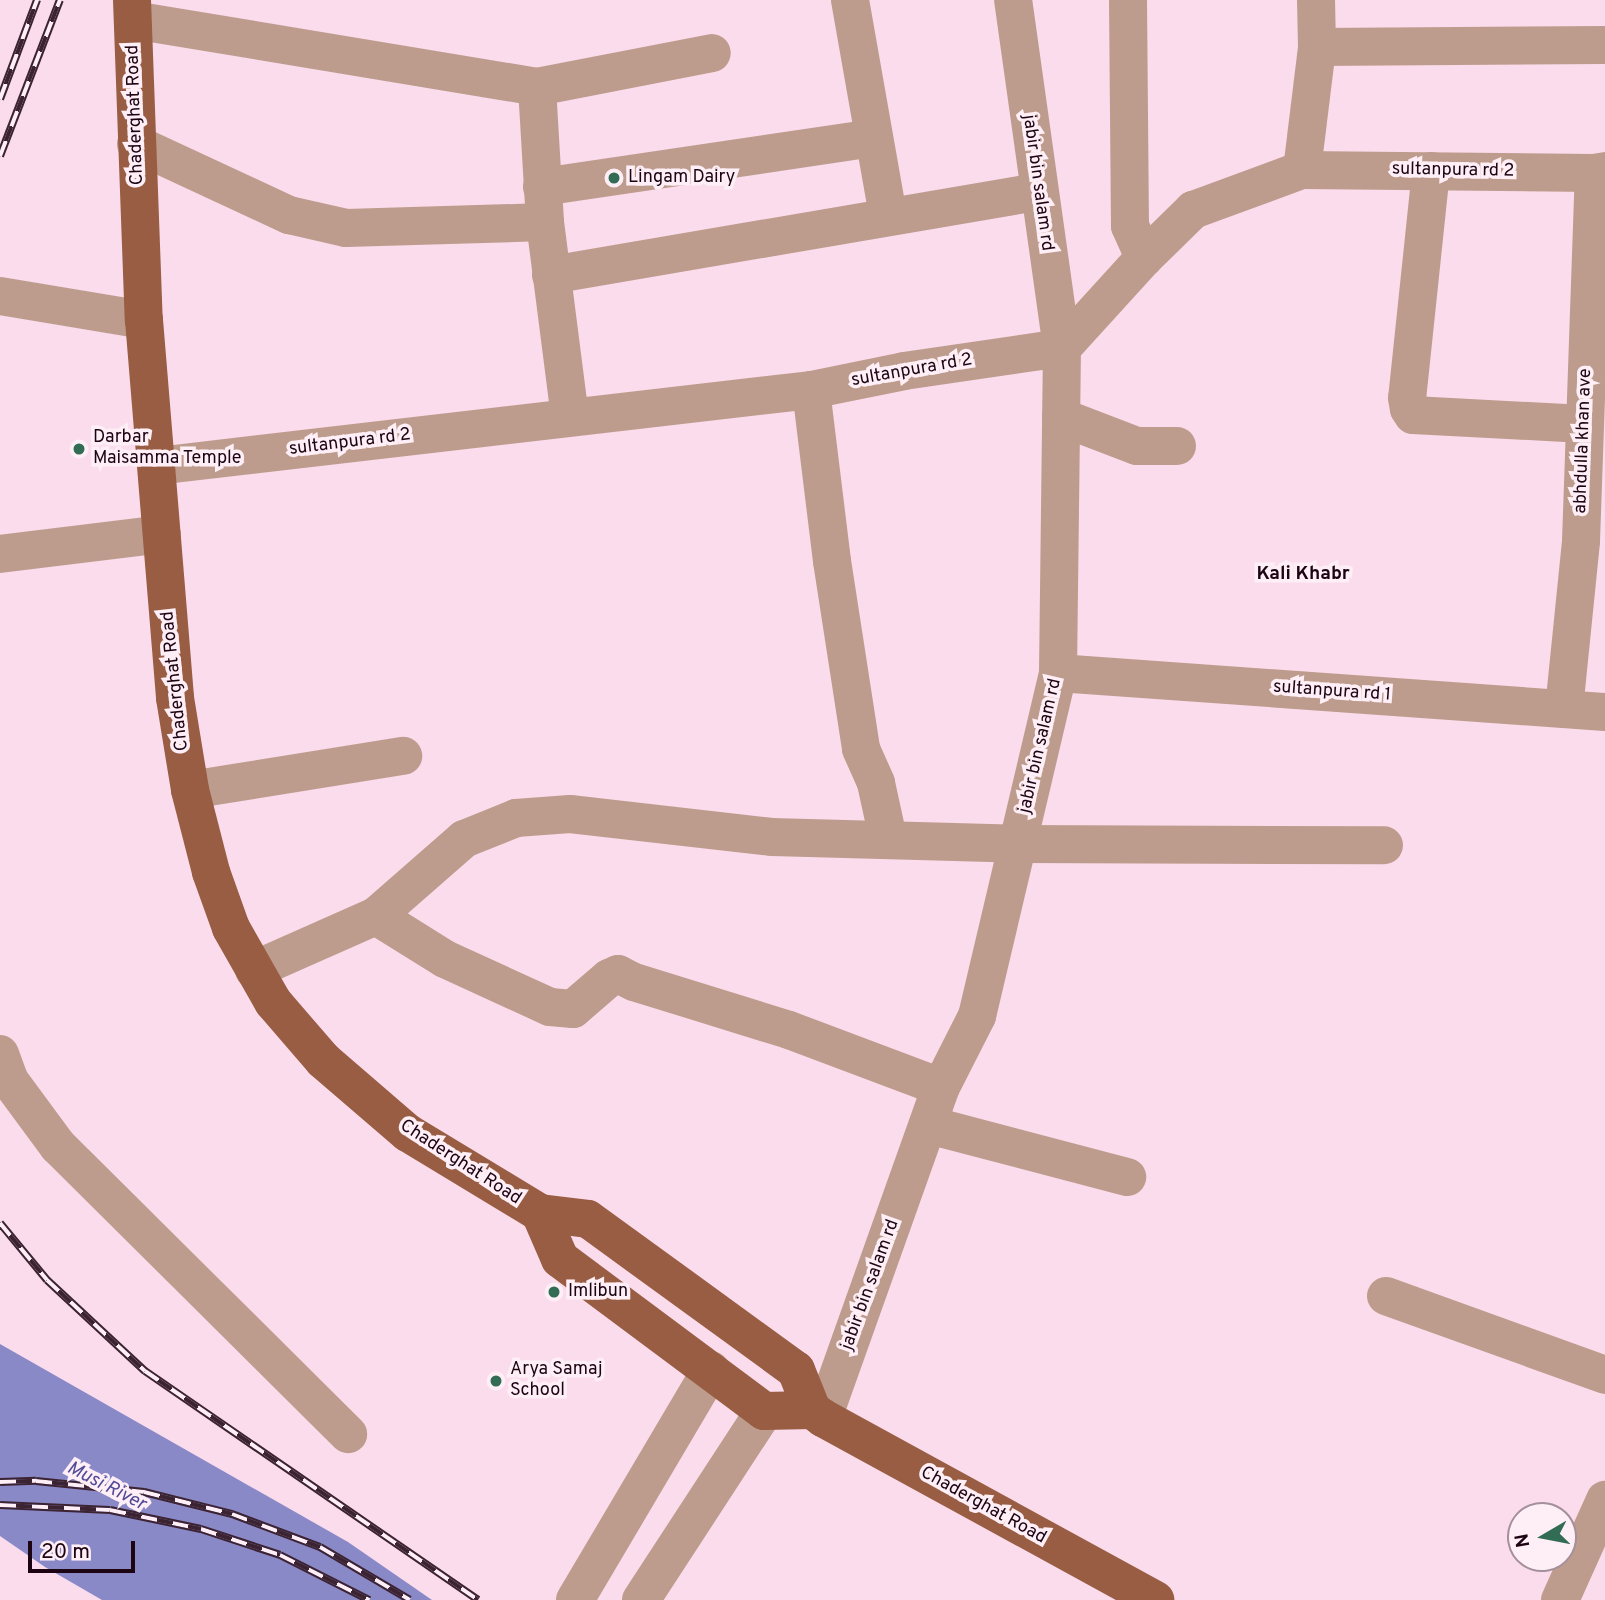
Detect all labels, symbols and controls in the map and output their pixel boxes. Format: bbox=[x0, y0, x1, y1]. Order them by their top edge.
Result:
street label: Chaderghat Road bbox=[123, 44, 149, 186]
street label: jabir bin salam rd bbox=[1017, 114, 1057, 252]
street label: sultanpura rd 2 bbox=[1392, 159, 1514, 183]
place label: Lingam Dairy bbox=[628, 167, 735, 189]
marker: Lingam Dairy bbox=[606, 170, 622, 186]
street label: sultanpura rd 2 bbox=[850, 350, 974, 392]
street label: abhdulla khan ave bbox=[1571, 368, 1597, 514]
street label: sultanpura rd 2 bbox=[288, 425, 412, 461]
place label: Darbar Maisamma Temple bbox=[93, 428, 242, 471]
marker: Darbar Maisamma Temple bbox=[71, 441, 87, 457]
district label: Kali Khabr bbox=[1256, 564, 1350, 586]
street label: Chaderghat Road bbox=[158, 610, 194, 752]
street label: jabir bin salam rd bbox=[1015, 677, 1067, 815]
street label: sultanpura rd 1 bbox=[1272, 677, 1392, 707]
street label: Chaderghat Road bbox=[395, 1116, 525, 1210]
street label: jabir bin salam rd bbox=[837, 1217, 905, 1353]
place label: Imlibun bbox=[568, 1281, 628, 1303]
marker: Imlibun bbox=[546, 1284, 562, 1300]
place label: Arya Samaj School bbox=[510, 1360, 603, 1402]
marker: Arya Samaj School bbox=[488, 1373, 504, 1389]
water label: Musi River bbox=[63, 1457, 149, 1517]
street label: Chaderghat Road bbox=[916, 1463, 1050, 1549]
north arrow bbox=[1507, 1502, 1577, 1572]
scale bar bbox=[32, 1526, 138, 1570]
text: N bbox=[1510, 1531, 1536, 1549]
text: 20 m bbox=[41, 1539, 90, 1566]

